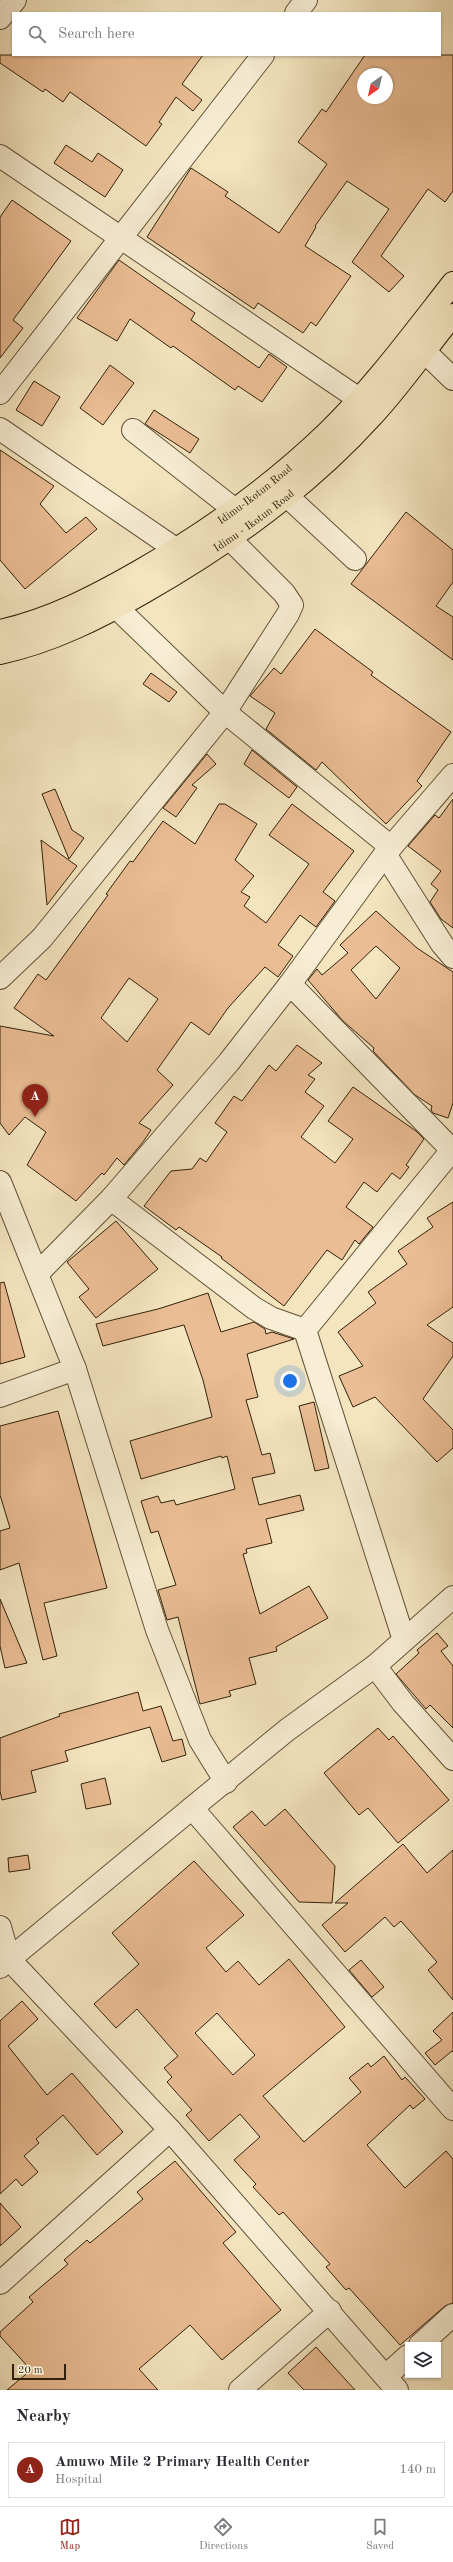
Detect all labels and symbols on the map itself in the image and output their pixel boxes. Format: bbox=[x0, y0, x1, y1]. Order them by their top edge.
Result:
north arrow bbox=[357, 68, 393, 104]
street label: Idimu-Ikotun Road bbox=[216, 463, 295, 527]
street label: Idimu - Ikotun Road bbox=[212, 488, 297, 555]
pin: A bbox=[22, 1084, 48, 1117]
your location bbox=[280, 1371, 300, 1391]
scale bar bbox=[12, 2362, 66, 2381]

